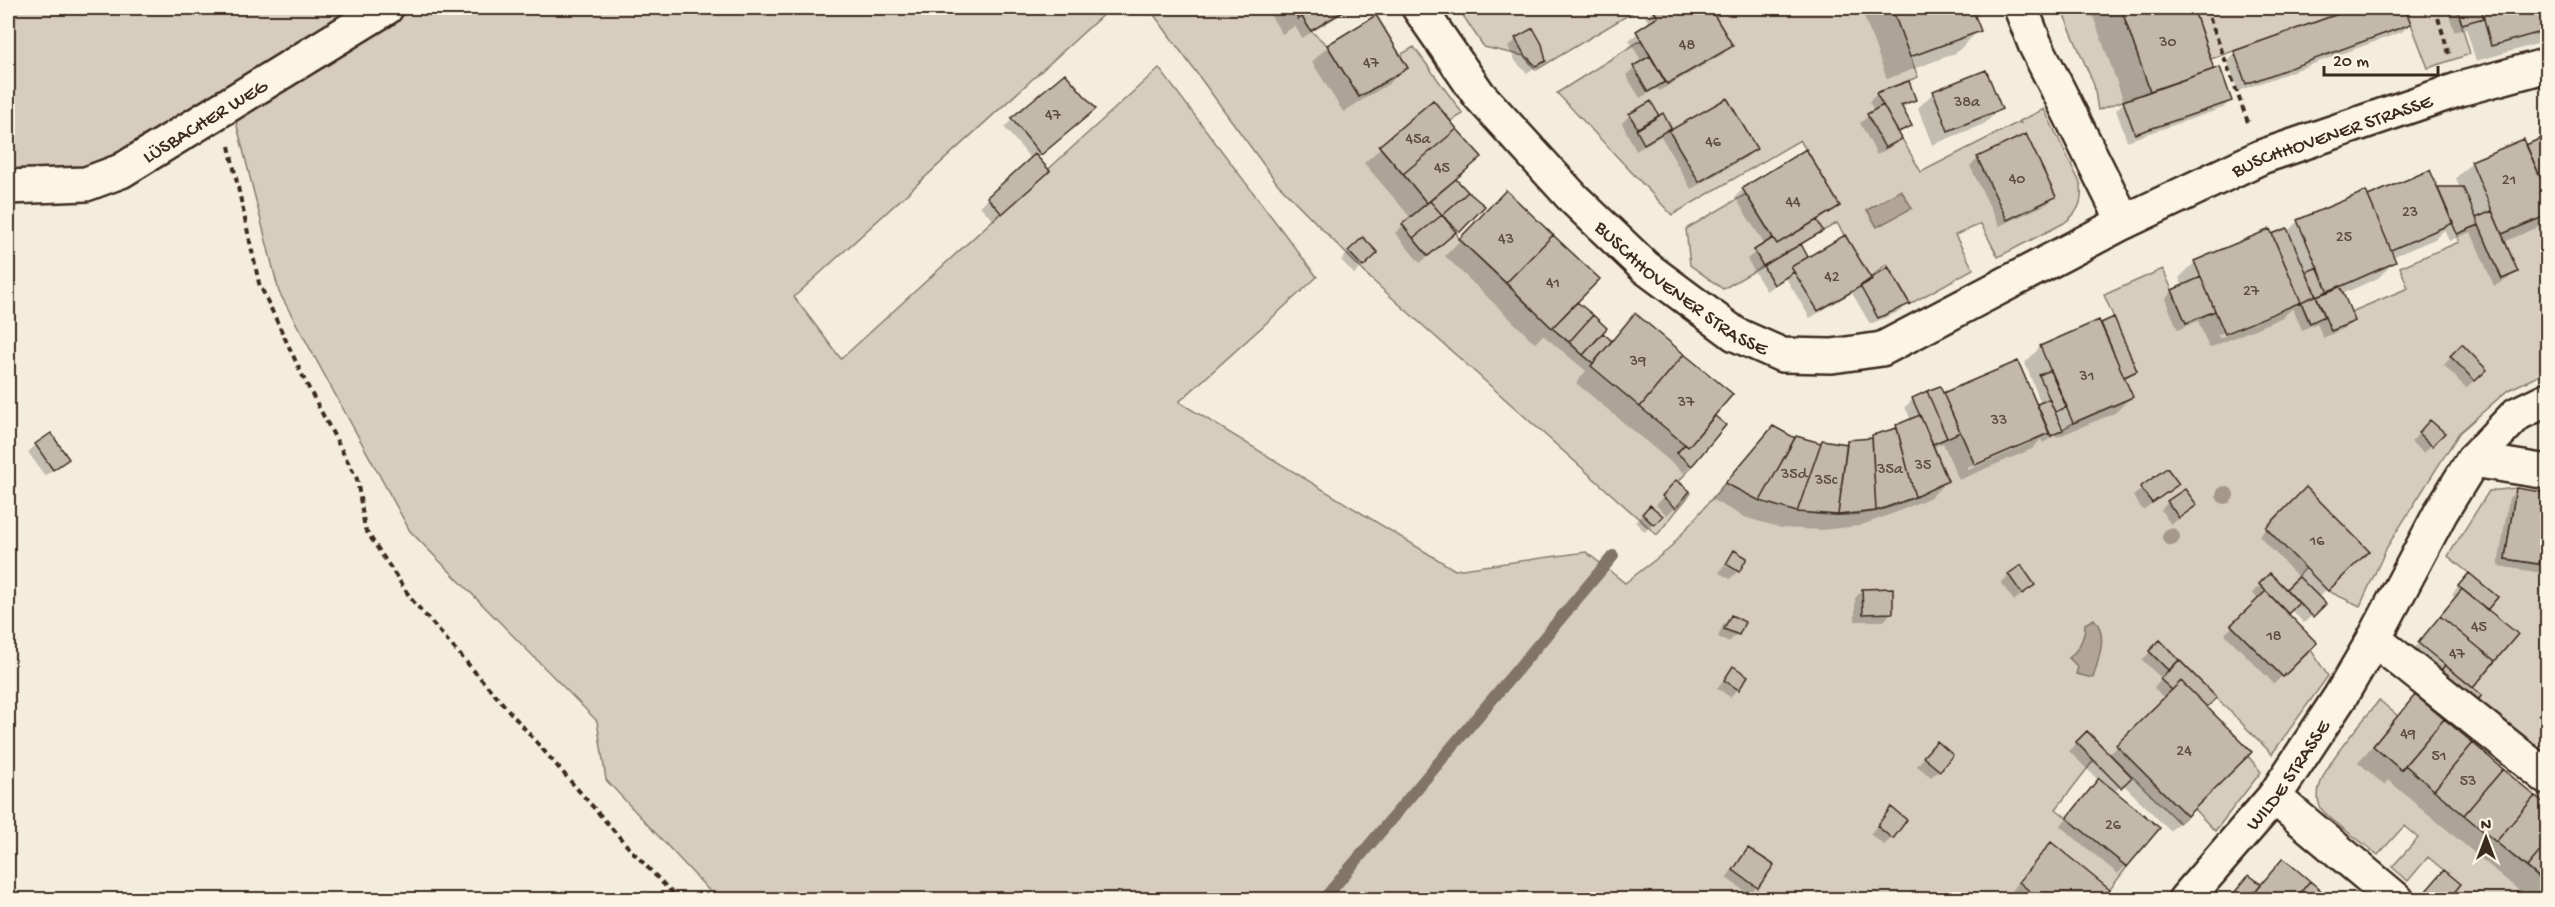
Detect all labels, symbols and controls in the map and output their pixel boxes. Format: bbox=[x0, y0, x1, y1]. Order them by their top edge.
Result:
house number: 30 bbox=[2158, 34, 2177, 53]
house number: 48 bbox=[1679, 37, 1695, 56]
scale bar bbox=[2324, 39, 2438, 77]
text: 20 m bbox=[2333, 52, 2369, 73]
house number: 47 bbox=[1363, 55, 1380, 74]
street label: LÜSBACHER WEG bbox=[139, 75, 274, 170]
street label: BUSCHHOVENER STRASSE bbox=[2228, 91, 2437, 185]
house number: 38a bbox=[1953, 94, 1981, 113]
house number: 47 bbox=[1045, 107, 1062, 126]
house number: 45a bbox=[1406, 131, 1432, 150]
house number: 46 bbox=[1705, 134, 1722, 153]
house number: 45 bbox=[1434, 160, 1450, 179]
house number: 40 bbox=[2009, 171, 2025, 190]
house number: 21 bbox=[2502, 172, 2516, 191]
house number: 44 bbox=[1785, 194, 1801, 213]
house number: 23 bbox=[2402, 204, 2418, 223]
street label: BUSCHHOVENER STRASSE bbox=[1588, 217, 1772, 363]
house number: 25 bbox=[2336, 229, 2352, 248]
house number: 43 bbox=[1498, 231, 1514, 250]
house number: 42 bbox=[1824, 269, 1840, 288]
house number: 41 bbox=[1546, 275, 1560, 294]
house number: 27 bbox=[2243, 283, 2260, 302]
house number: 39 bbox=[1629, 353, 1646, 372]
house number: 31 bbox=[2079, 368, 2094, 387]
house number: 37 bbox=[1677, 394, 1695, 413]
house number: 33 bbox=[1990, 412, 2007, 431]
house number: 35 bbox=[1914, 457, 1931, 476]
house number: 35a bbox=[1876, 461, 1904, 480]
house number: 35d bbox=[1780, 466, 1809, 485]
house number: 35c bbox=[1814, 472, 1838, 491]
house number: 16 bbox=[2309, 533, 2325, 552]
house number: 45 bbox=[2471, 619, 2487, 638]
house number: 18 bbox=[2265, 628, 2282, 647]
house number: 47 bbox=[2449, 646, 2466, 665]
street label: WILDE STRASSE bbox=[2242, 716, 2337, 836]
house number: 49 bbox=[2400, 726, 2416, 745]
house number: 24 bbox=[2176, 743, 2192, 762]
house number: 51 bbox=[2432, 748, 2446, 767]
house number: 53 bbox=[2460, 773, 2476, 792]
north arrow bbox=[2456, 808, 2516, 868]
house number: 26 bbox=[2105, 817, 2122, 836]
text: N bbox=[2481, 817, 2492, 836]

